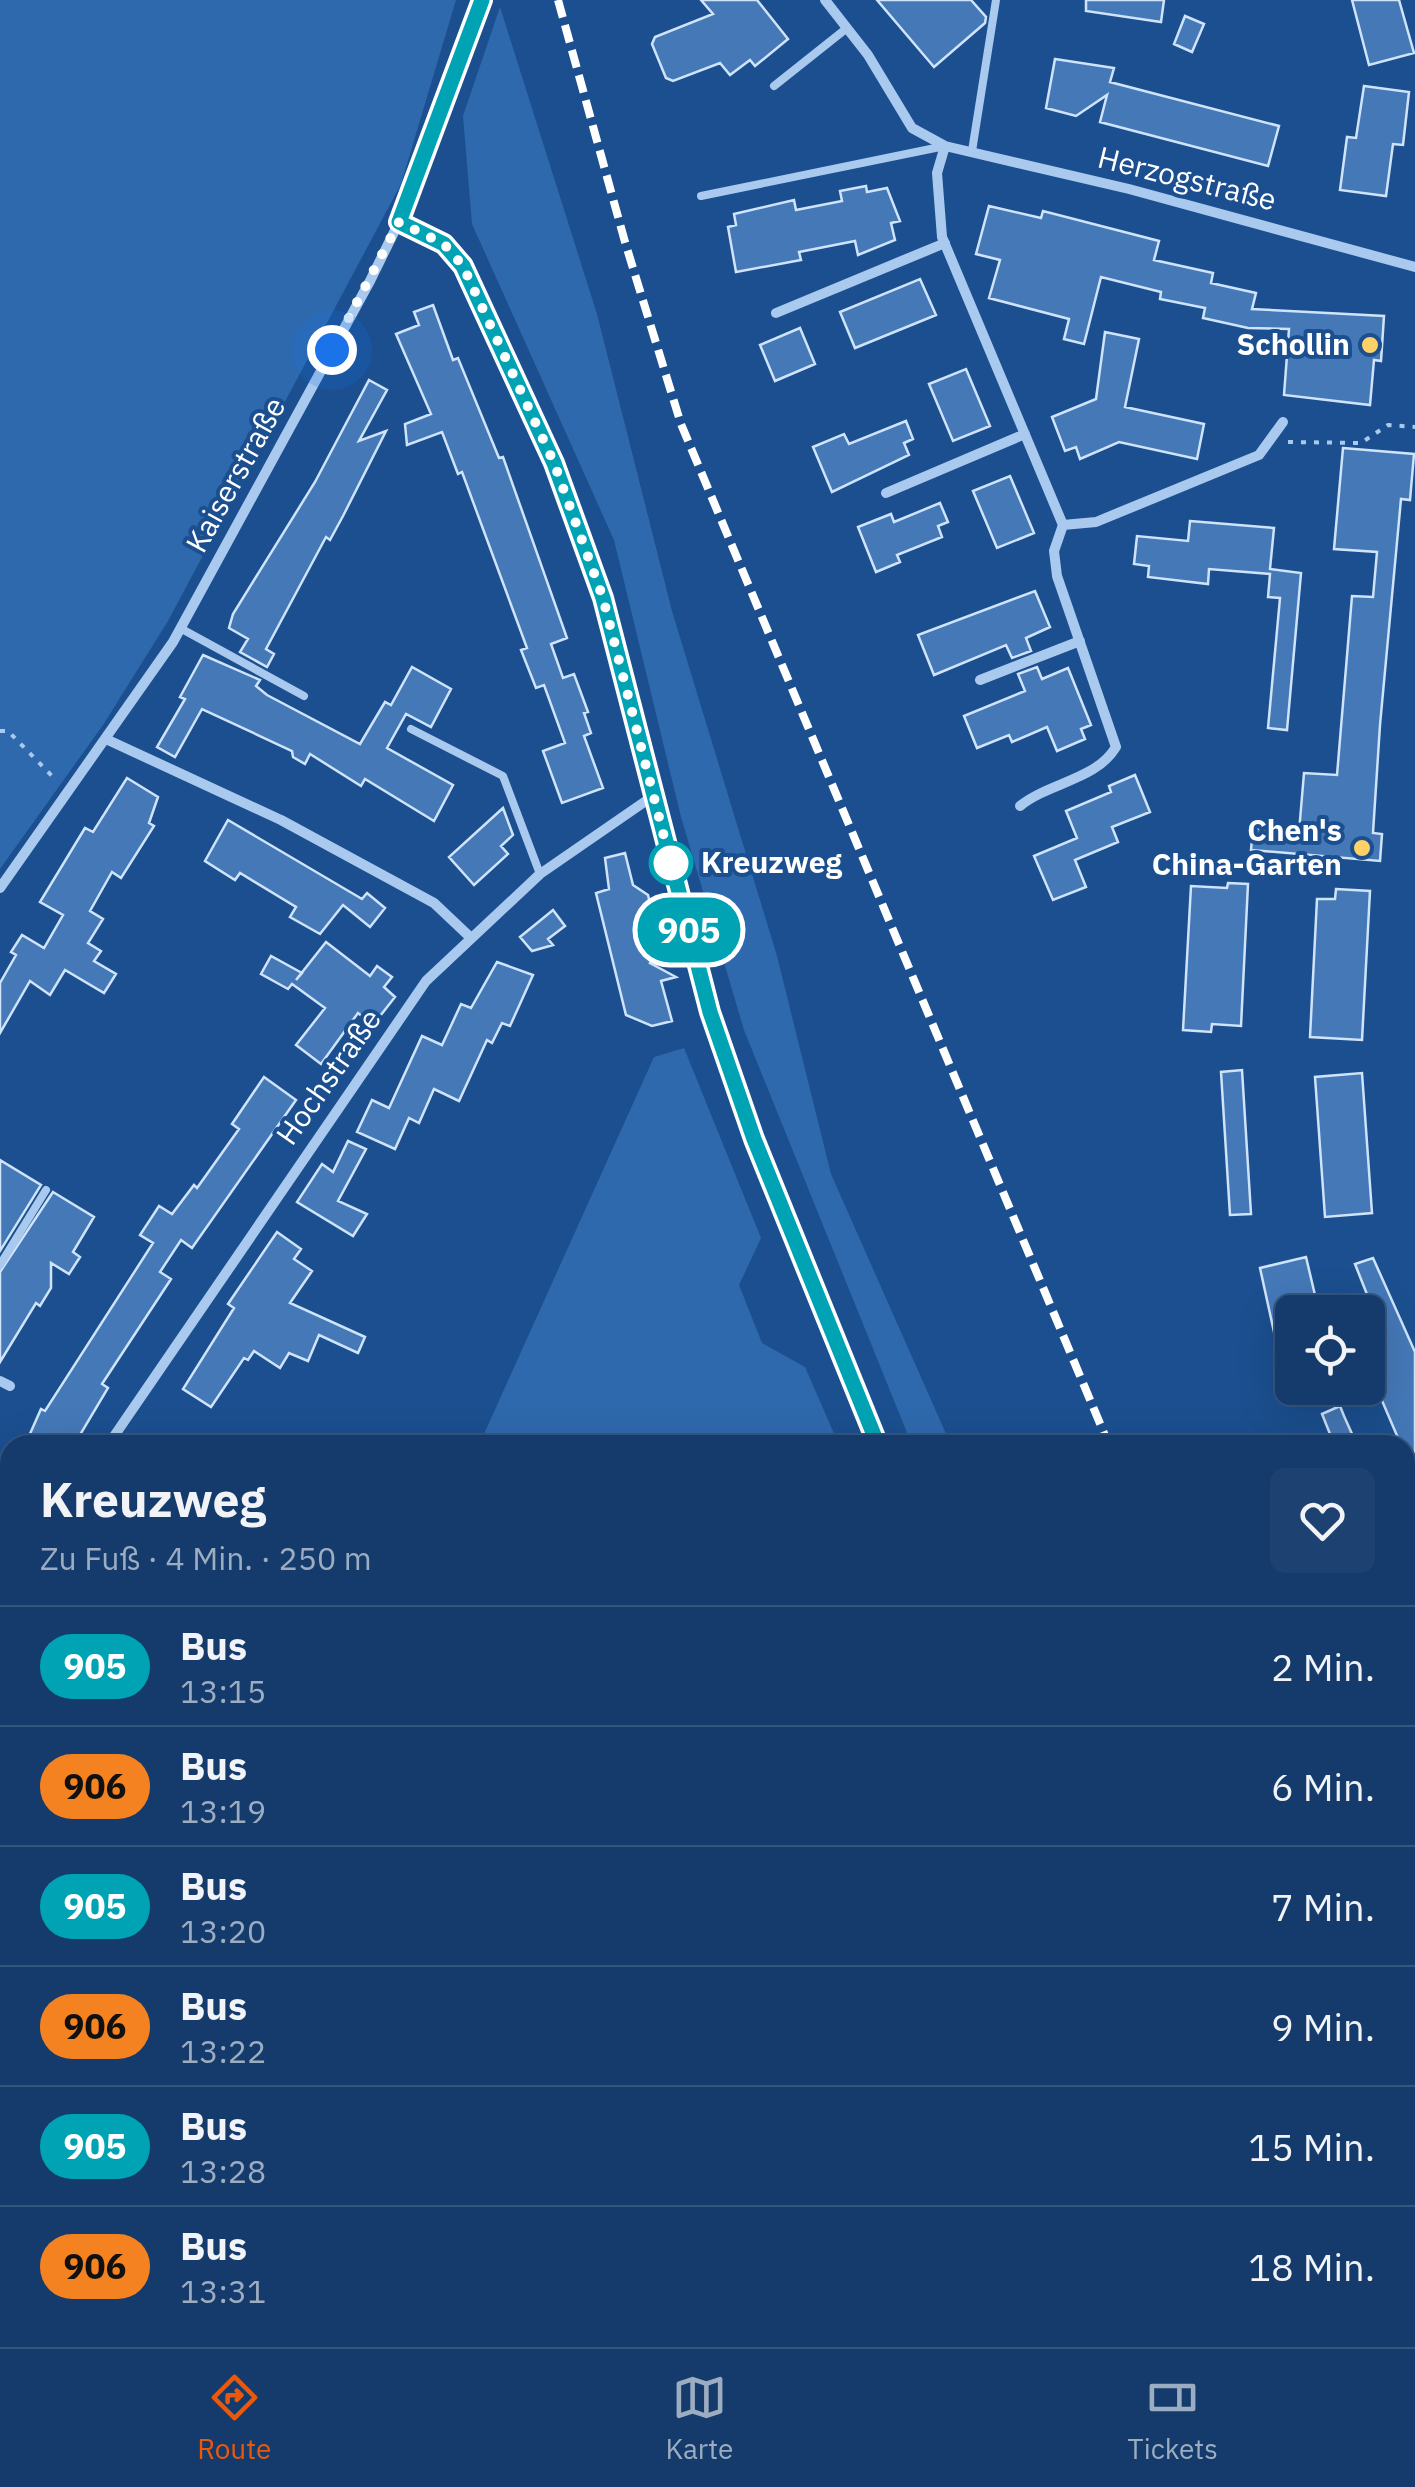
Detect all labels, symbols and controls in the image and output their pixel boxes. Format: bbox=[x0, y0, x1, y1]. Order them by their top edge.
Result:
street label: Herzogstraße bbox=[1094, 137, 1281, 219]
place label: Schollin bbox=[1237, 324, 1350, 363]
your location bbox=[307, 325, 357, 375]
marker: Schollin bbox=[1359, 334, 1381, 356]
street label: Kaiserstraße bbox=[176, 390, 293, 559]
place label: Chen's China-Garten bbox=[1152, 810, 1342, 883]
marker: Chen's China-Garten bbox=[1351, 837, 1373, 859]
marker: Kreuzweg bbox=[650, 842, 692, 884]
place label: Kreuzweg bbox=[701, 842, 843, 881]
line badge: 905 bbox=[632, 898, 746, 962]
text: 905 bbox=[657, 907, 721, 953]
street label: Hochstraße bbox=[267, 1000, 389, 1152]
map controls bbox=[1275, 1295, 1385, 1405]
button: locate bbox=[1275, 1295, 1385, 1405]
text: Kreuzweg bbox=[40, 1468, 266, 1530]
button: heart bbox=[1270, 1468, 1375, 1573]
text: Zu Fuß · 4 Min. · 250 m bbox=[40, 1537, 372, 1579]
text: Bus bbox=[180, 1621, 247, 1670]
text: 2 Min. bbox=[1271, 1642, 1375, 1691]
text: 905 bbox=[63, 1643, 127, 1689]
text: 13:15 bbox=[180, 1670, 266, 1712]
text: Bus bbox=[180, 1741, 247, 1790]
text: 6 Min. bbox=[1271, 1762, 1375, 1811]
text: 906 bbox=[63, 1763, 127, 1809]
text: 13:19 bbox=[180, 1790, 266, 1832]
text: Bus bbox=[180, 1861, 247, 1910]
text: 7 Min. bbox=[1271, 1882, 1375, 1931]
text: 905 bbox=[63, 1883, 127, 1929]
text: 13:20 bbox=[180, 1910, 266, 1952]
text: Bus bbox=[180, 1981, 247, 2030]
text: 9 Min. bbox=[1271, 2002, 1375, 2051]
text: 906 bbox=[63, 2003, 127, 2049]
text: 13:22 bbox=[180, 2030, 266, 2072]
text: Bus bbox=[180, 2101, 247, 2150]
text: 15 Min. bbox=[1248, 2122, 1375, 2171]
text: 905 bbox=[63, 2123, 127, 2169]
text: 13:28 bbox=[180, 2150, 266, 2192]
text: Bus bbox=[180, 2221, 247, 2270]
text: 18 Min. bbox=[1248, 2242, 1375, 2291]
text: 906 bbox=[63, 2243, 127, 2289]
text: 13:31 bbox=[180, 2270, 266, 2312]
tab: Route bbox=[197, 2370, 271, 2467]
tab: Karte bbox=[666, 2370, 733, 2467]
tab: Tickets bbox=[1128, 2370, 1218, 2467]

